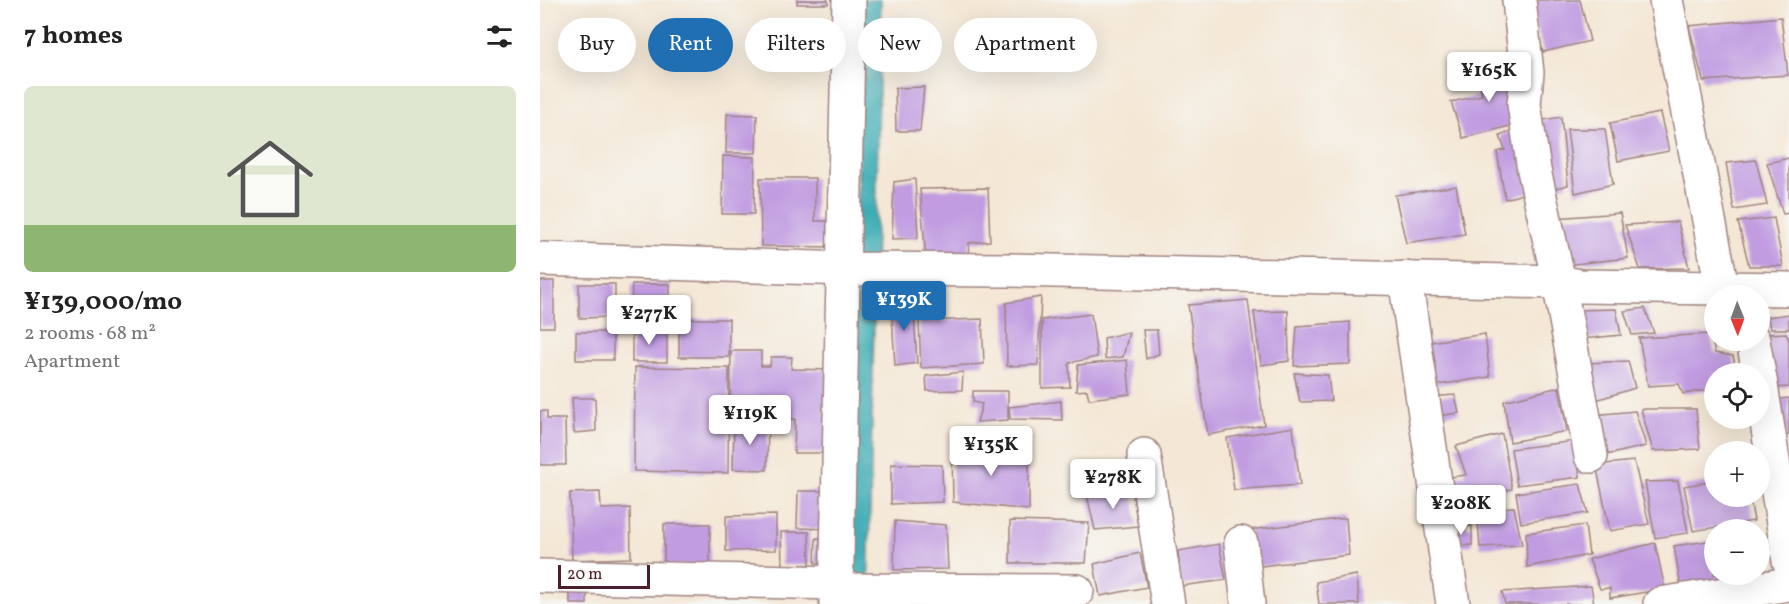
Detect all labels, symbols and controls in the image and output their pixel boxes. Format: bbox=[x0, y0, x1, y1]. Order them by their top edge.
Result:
text: 7 homes bbox=[24, 18, 123, 54]
chip: Buy bbox=[558, 18, 636, 72]
chip: Rent bbox=[648, 18, 733, 72]
chip: Filters bbox=[745, 18, 846, 72]
chip: New bbox=[858, 18, 942, 72]
chip: Apartment bbox=[954, 18, 1097, 72]
icon: filters bbox=[483, 20, 516, 53]
pin: ¥165K bbox=[1447, 52, 1531, 103]
text: ¥165K bbox=[1461, 57, 1517, 85]
icon: home bbox=[216, 125, 324, 233]
pin: ¥139K bbox=[862, 281, 946, 332]
text: ¥139,000/mo bbox=[24, 284, 182, 320]
north arrow bbox=[1704, 285, 1770, 351]
map controls bbox=[1704, 285, 1770, 585]
text: ¥139K bbox=[876, 286, 932, 314]
pin: ¥277K bbox=[607, 295, 691, 346]
text: ¥277K bbox=[621, 300, 677, 328]
text: 2 rooms · 68 m² bbox=[24, 320, 156, 348]
text: Apartment bbox=[24, 348, 120, 376]
button: locate bbox=[1704, 363, 1770, 429]
pin: ¥119K bbox=[708, 395, 792, 446]
text: ¥119K bbox=[723, 400, 777, 428]
pin: ¥135K bbox=[949, 426, 1033, 477]
text: ¥135K bbox=[964, 431, 1018, 459]
button: + bbox=[1704, 441, 1770, 507]
pin: ¥278K bbox=[1071, 459, 1155, 510]
text: ¥278K bbox=[1084, 464, 1142, 492]
pin: ¥208K bbox=[1419, 485, 1503, 536]
text: ¥208K bbox=[1431, 490, 1491, 518]
button: − bbox=[1704, 519, 1770, 585]
scale bar bbox=[558, 562, 650, 590]
text: 20 m bbox=[567, 564, 602, 586]

